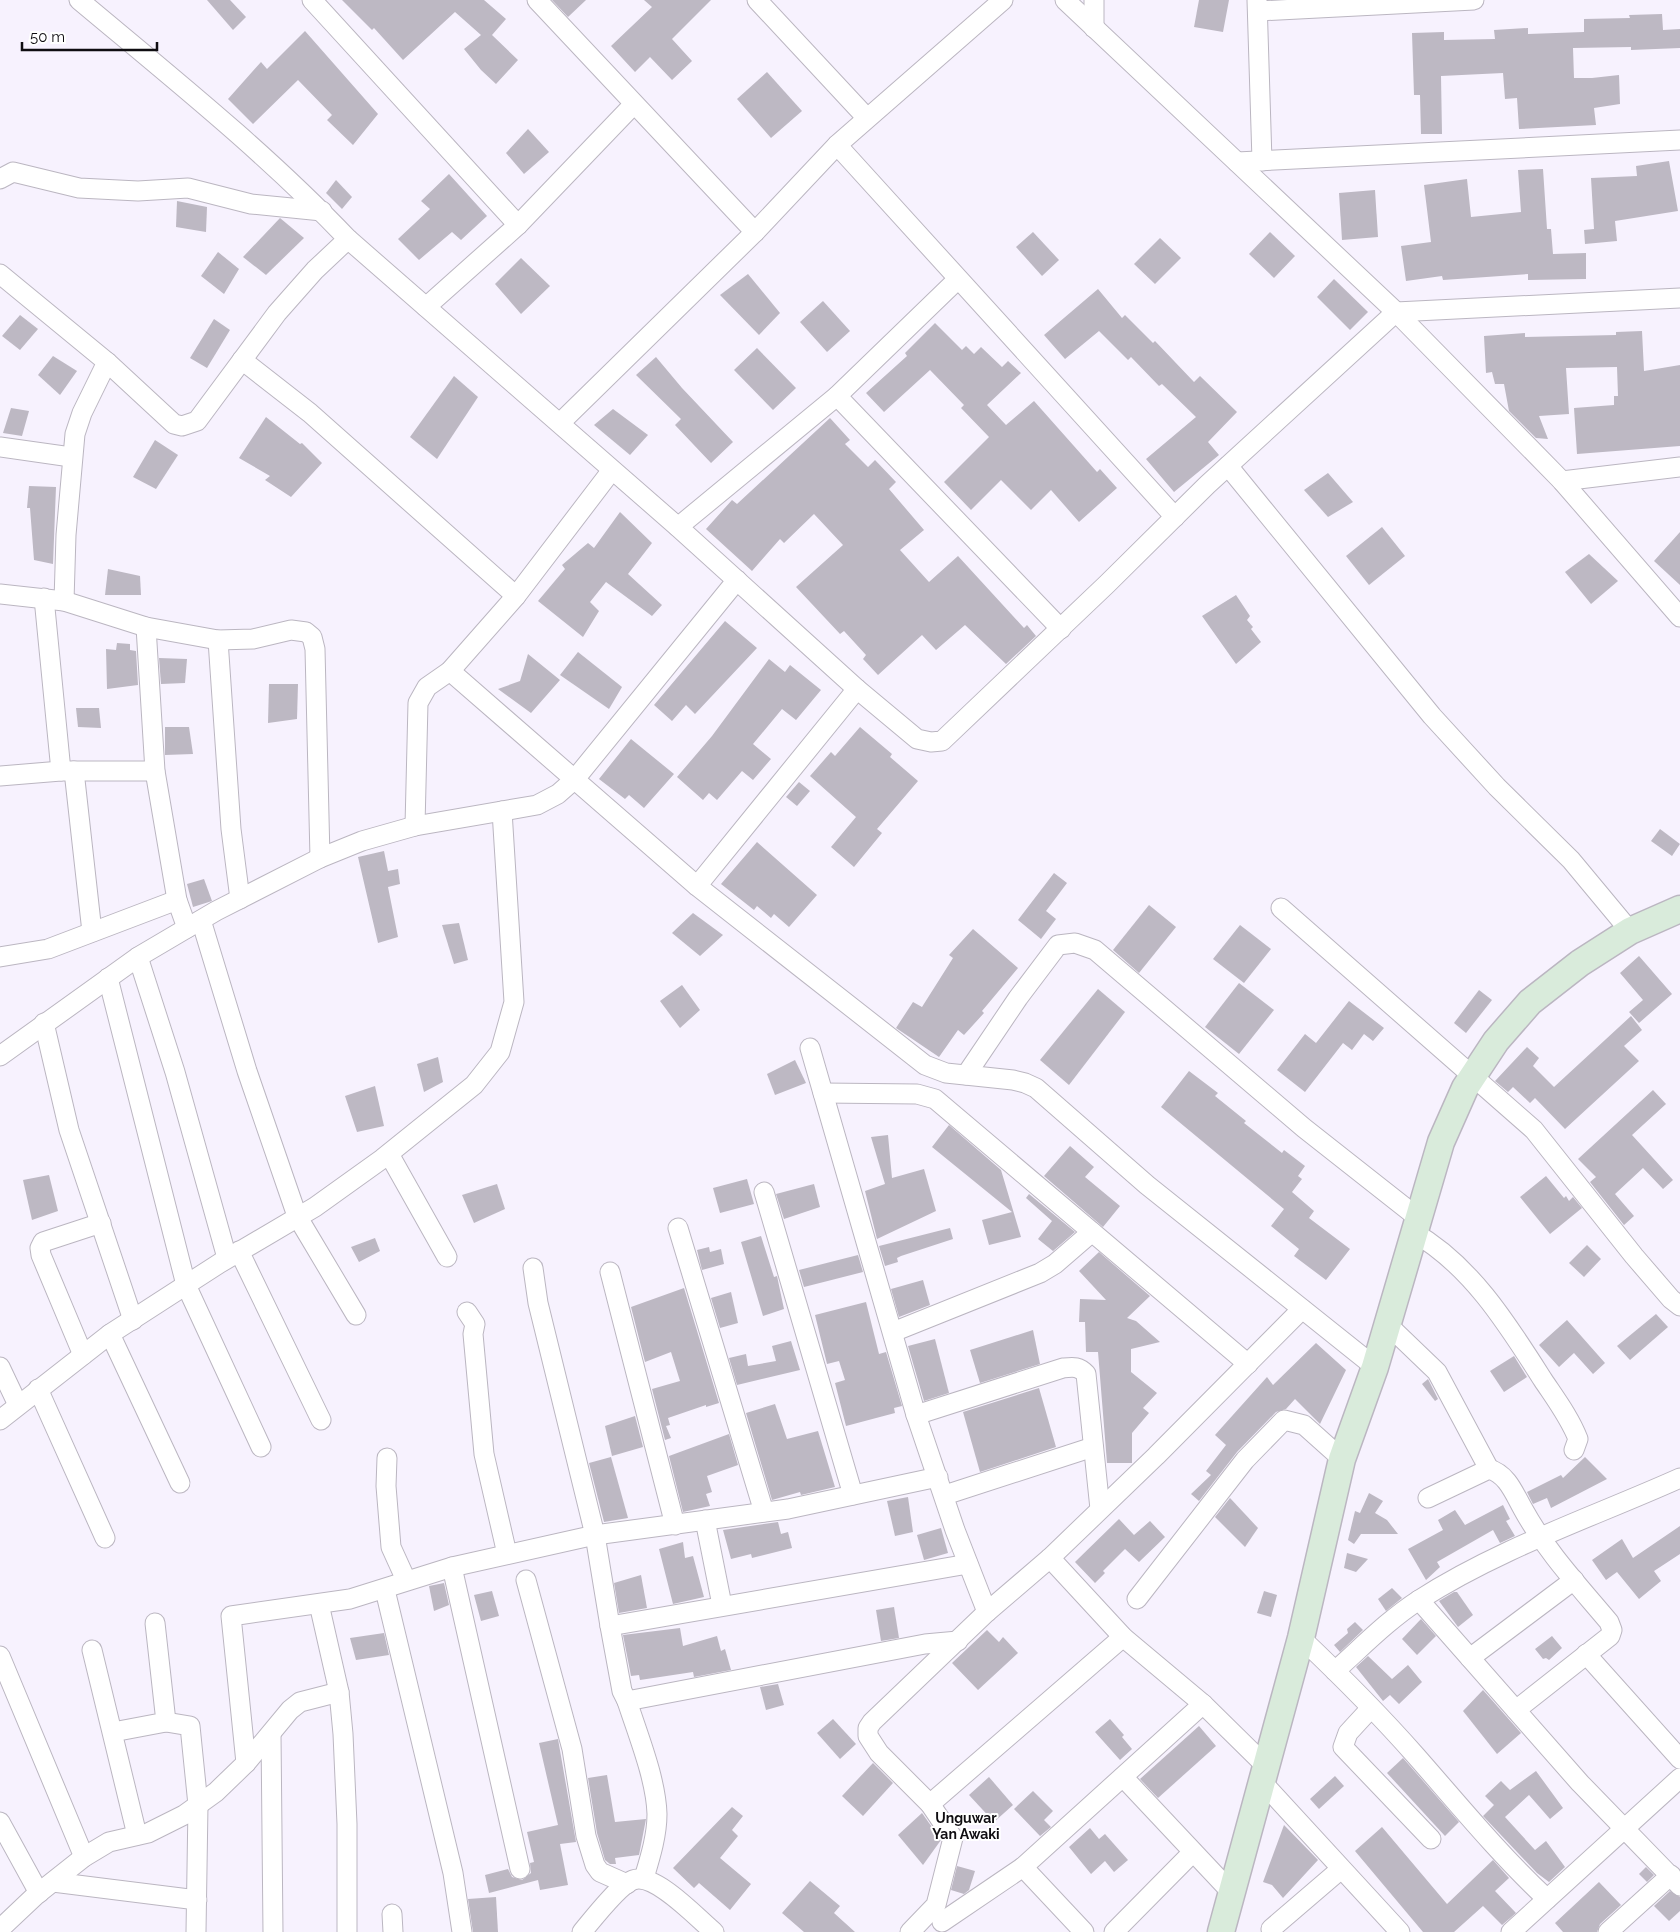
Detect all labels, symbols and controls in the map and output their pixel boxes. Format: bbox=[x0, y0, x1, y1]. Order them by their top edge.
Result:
scale bar bbox=[22, 20, 158, 52]
text: 50 m bbox=[30, 28, 65, 46]
district label: Unguwar Yan Awaki bbox=[932, 1810, 1000, 1842]

